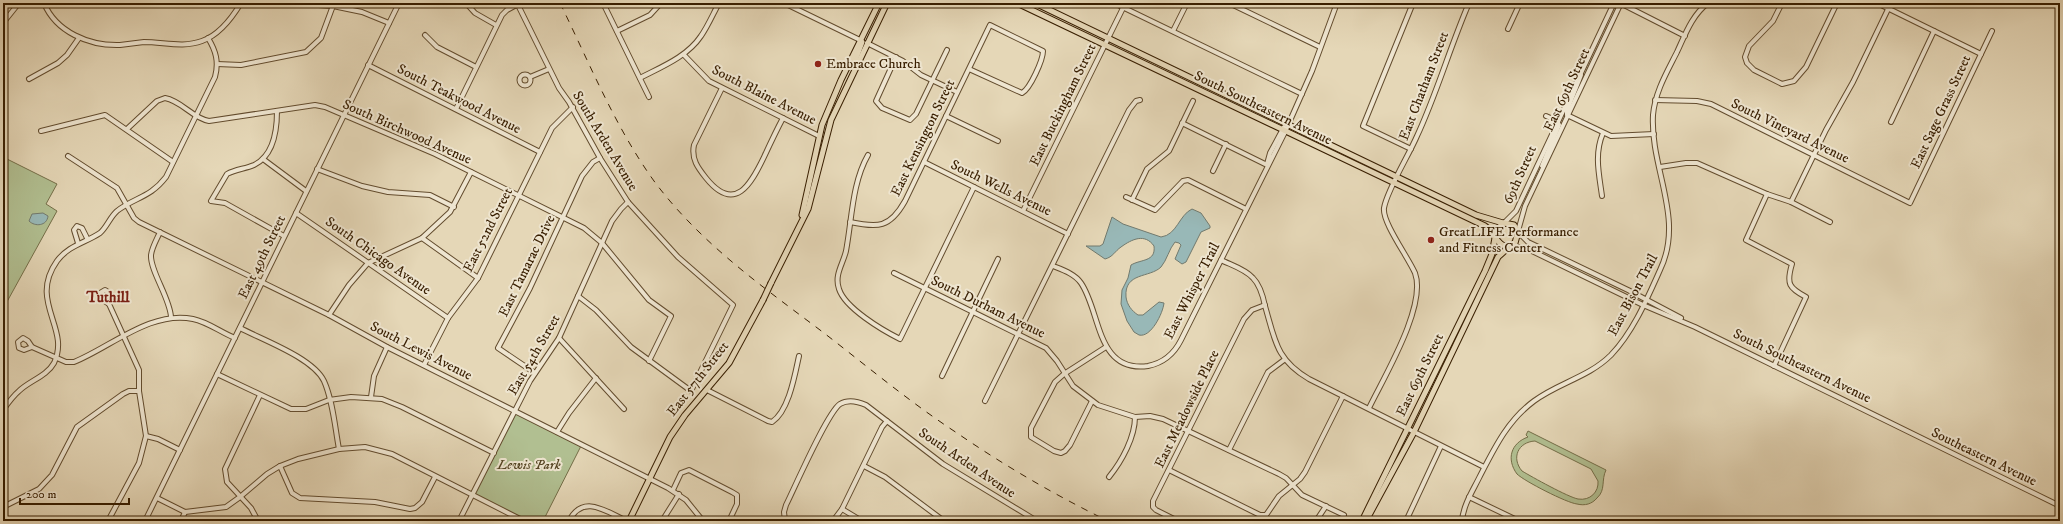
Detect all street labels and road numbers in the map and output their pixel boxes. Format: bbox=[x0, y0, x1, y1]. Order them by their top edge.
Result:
street label: East Chatham Street bbox=[1395, 29, 1453, 143]
street label: East Buckingham Street bbox=[1025, 40, 1101, 169]
street label: East 69th Street bbox=[1540, 45, 1594, 135]
street label: East Sage Grass Street bbox=[1907, 52, 1975, 172]
street label: South Teakwood Avenue bbox=[394, 60, 524, 138]
street label: South Blaine Avenue bbox=[709, 61, 819, 129]
street label: South Southeastern Avenue bbox=[1191, 67, 1335, 149]
street label: East Kensington Street bbox=[887, 76, 959, 199]
street label: South Arden Avenue bbox=[568, 88, 642, 194]
street label: South Birchwood Avenue bbox=[340, 95, 475, 169]
street label: South Vineyard Avenue bbox=[1728, 95, 1852, 168]
street label: 69th Street bbox=[1499, 142, 1541, 207]
street label: South Wells Avenue bbox=[948, 156, 1055, 220]
street label: East 52nd Street bbox=[459, 184, 517, 275]
street label: East 49th Street bbox=[234, 212, 290, 302]
street label: East Tamarac Drive bbox=[495, 212, 560, 320]
street label: South Chicago Avenue bbox=[322, 213, 435, 299]
street label: East Whisper Trail bbox=[1160, 239, 1224, 342]
street label: East Bison Trail bbox=[1604, 250, 1663, 339]
street label: South Durham Avenue bbox=[928, 271, 1048, 343]
street label: East 54th Street bbox=[504, 311, 565, 399]
street label: South Lewis Avenue bbox=[367, 318, 475, 385]
street label: South Southeastern Avenue bbox=[1730, 325, 1874, 407]
street label: East 69th Street bbox=[1392, 330, 1448, 419]
street label: East 57th Street bbox=[663, 337, 733, 420]
street label: East Meadowside Place bbox=[1151, 347, 1223, 471]
street label: South Arden Avenue bbox=[915, 424, 1019, 502]
street label: Southeastern Avenue bbox=[1928, 424, 2040, 490]

